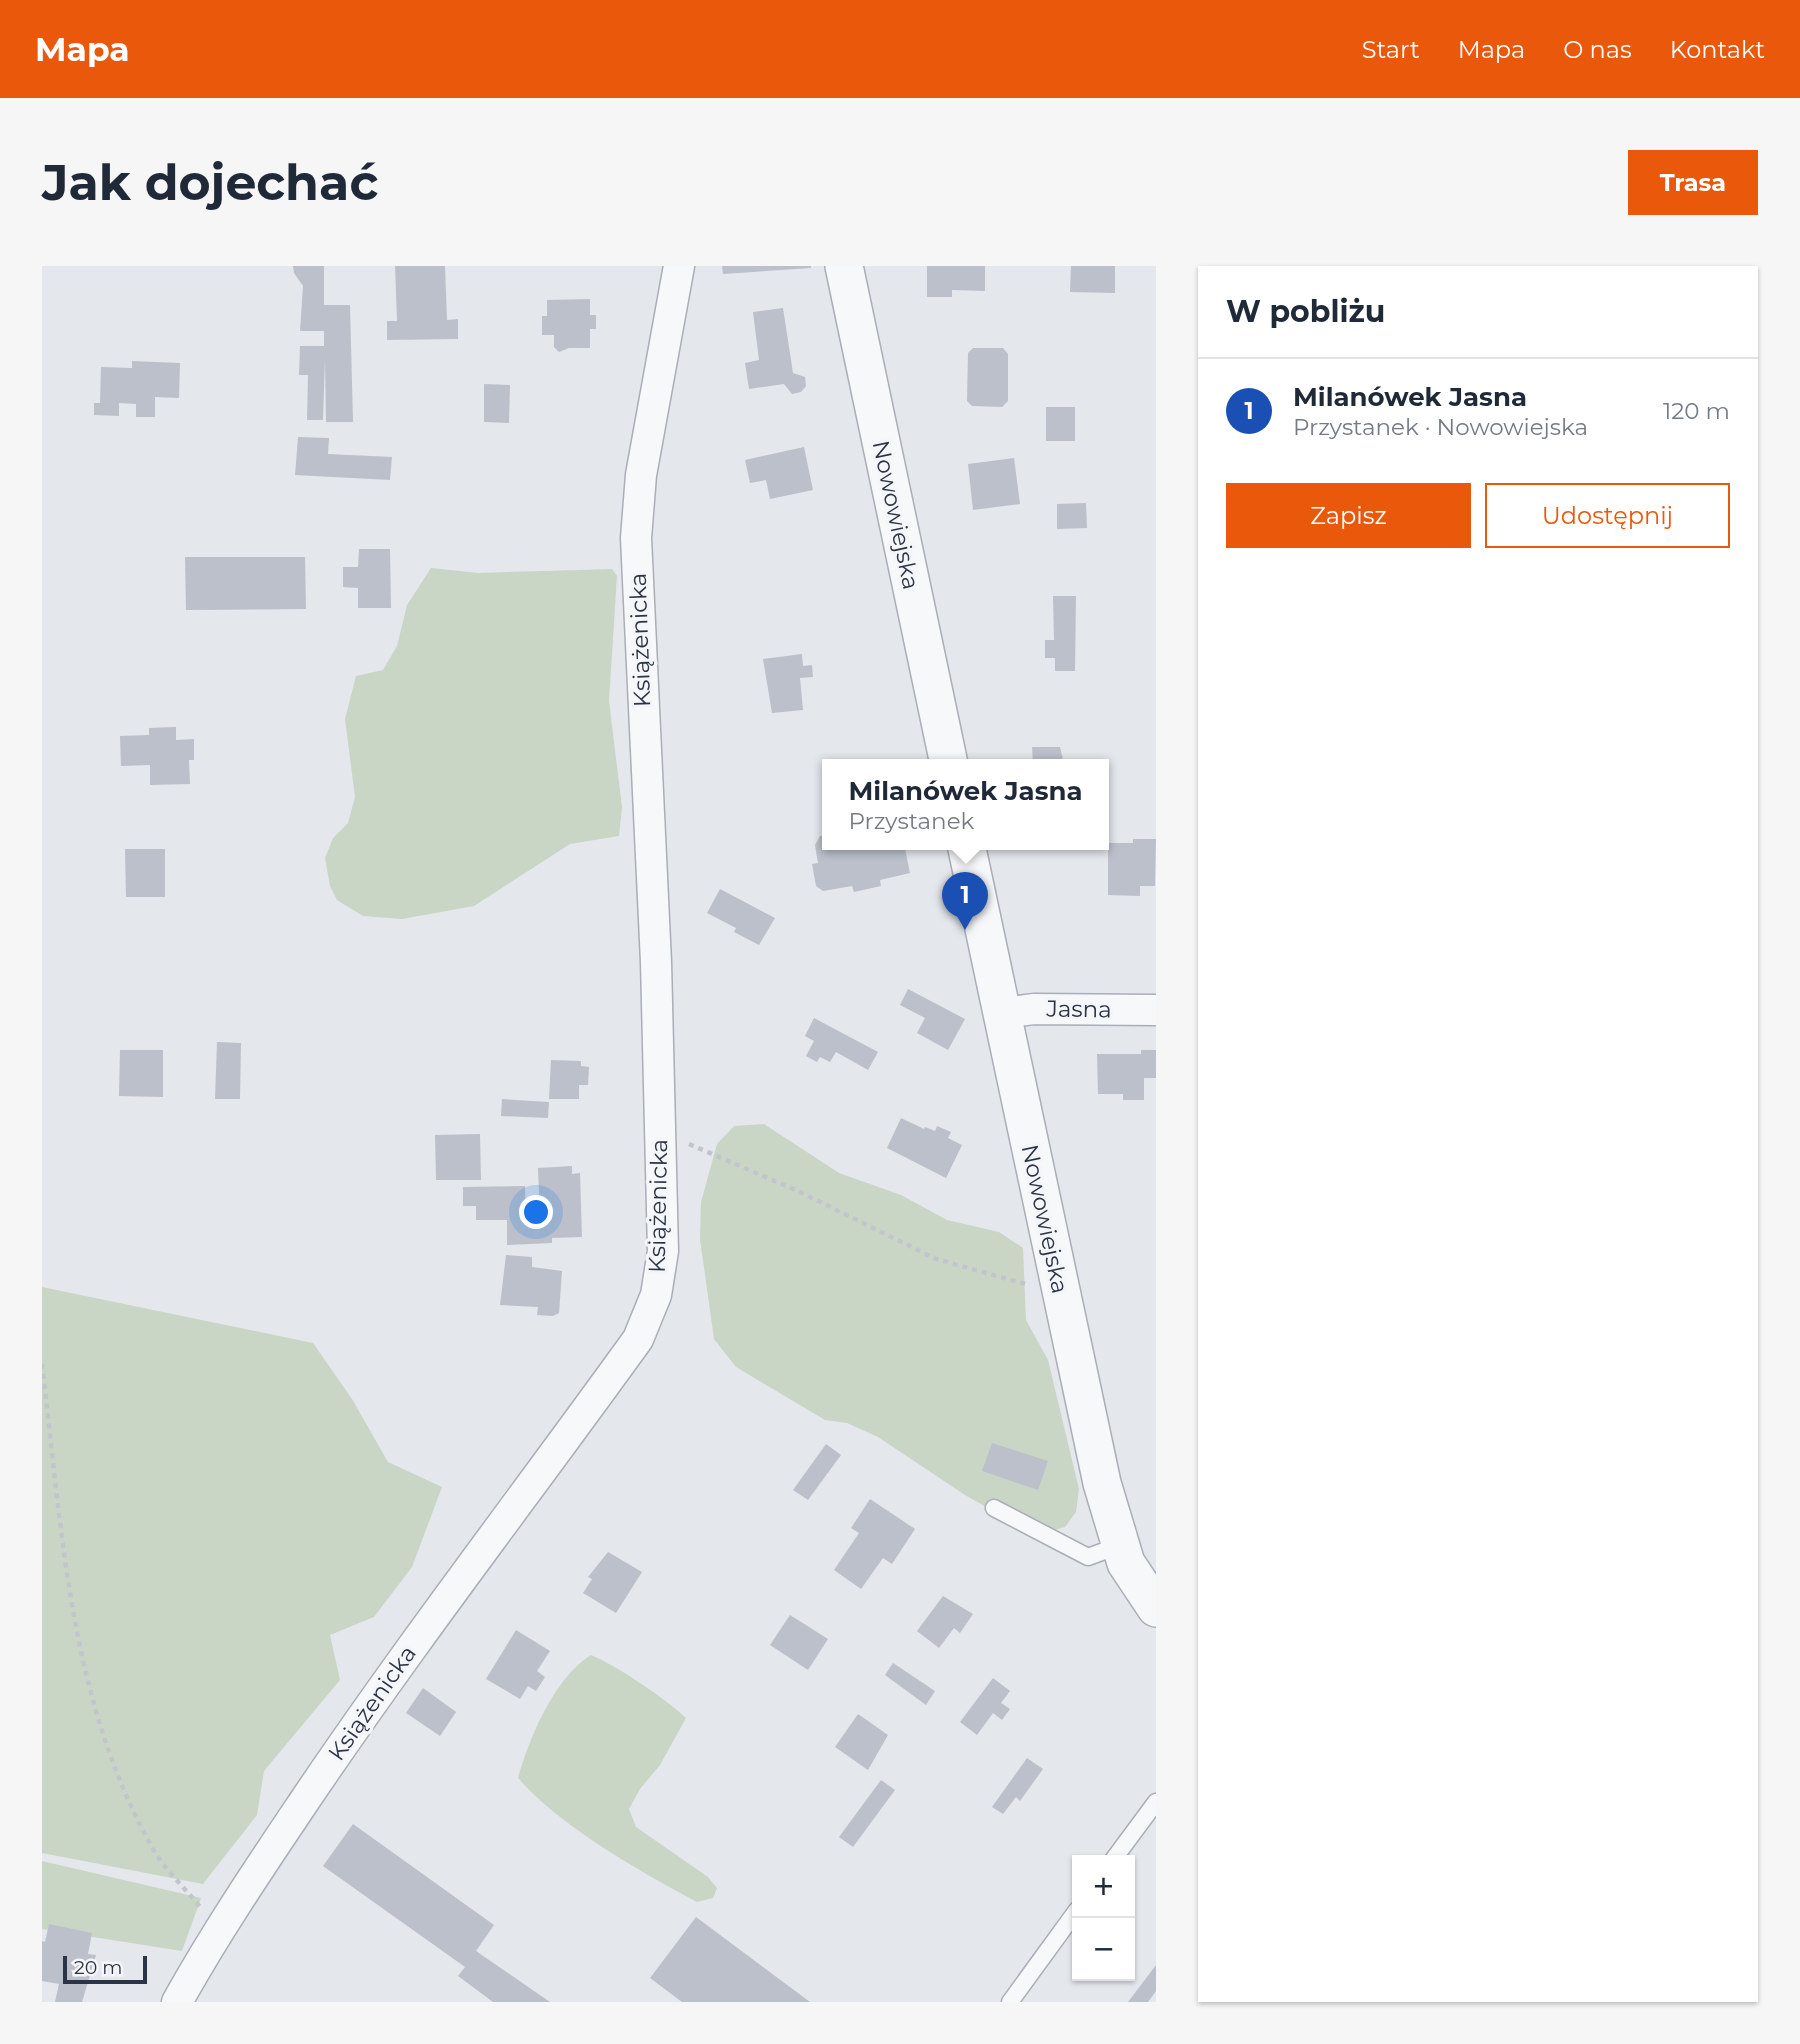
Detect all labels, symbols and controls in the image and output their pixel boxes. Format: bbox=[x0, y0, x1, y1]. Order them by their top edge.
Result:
text: Mapa bbox=[35, 29, 130, 69]
text: Start bbox=[1362, 35, 1420, 64]
text: Mapa bbox=[1458, 35, 1525, 64]
text: O nas bbox=[1563, 35, 1632, 64]
text: Kontakt bbox=[1670, 35, 1765, 64]
button: Trasa bbox=[1628, 150, 1758, 215]
text: Jak dojechać bbox=[42, 153, 378, 212]
text: W pobliżu bbox=[1226, 293, 1385, 330]
text: Milanówek Jasna bbox=[1293, 381, 1527, 413]
text: 1 bbox=[1244, 397, 1254, 425]
text: 120 m bbox=[1663, 397, 1730, 425]
text: Przystanek · Nowowiejska bbox=[1293, 413, 1588, 441]
street label: Nowowiejska bbox=[867, 438, 925, 592]
button: Zapisz bbox=[1226, 483, 1471, 548]
button: Udostępnij bbox=[1485, 483, 1730, 548]
street label: Książenicka bbox=[624, 573, 656, 707]
popup bbox=[822, 759, 1109, 850]
text: Milanówek Jasna bbox=[849, 775, 1082, 807]
text: Przystanek bbox=[849, 807, 974, 835]
pin: 1 bbox=[942, 872, 988, 930]
street label: Jasna bbox=[1045, 994, 1112, 1024]
street label: Książenicka bbox=[643, 1139, 673, 1273]
street label: Nowowiejska bbox=[1016, 1142, 1074, 1296]
your location bbox=[519, 1195, 553, 1229]
street label: Książenicka bbox=[322, 1640, 422, 1766]
map controls bbox=[1072, 1855, 1135, 1981]
button: + bbox=[1072, 1855, 1135, 1918]
button: − bbox=[1072, 1918, 1135, 1981]
scale bar bbox=[63, 1953, 147, 1985]
text: 20 m bbox=[74, 1956, 122, 1979]

